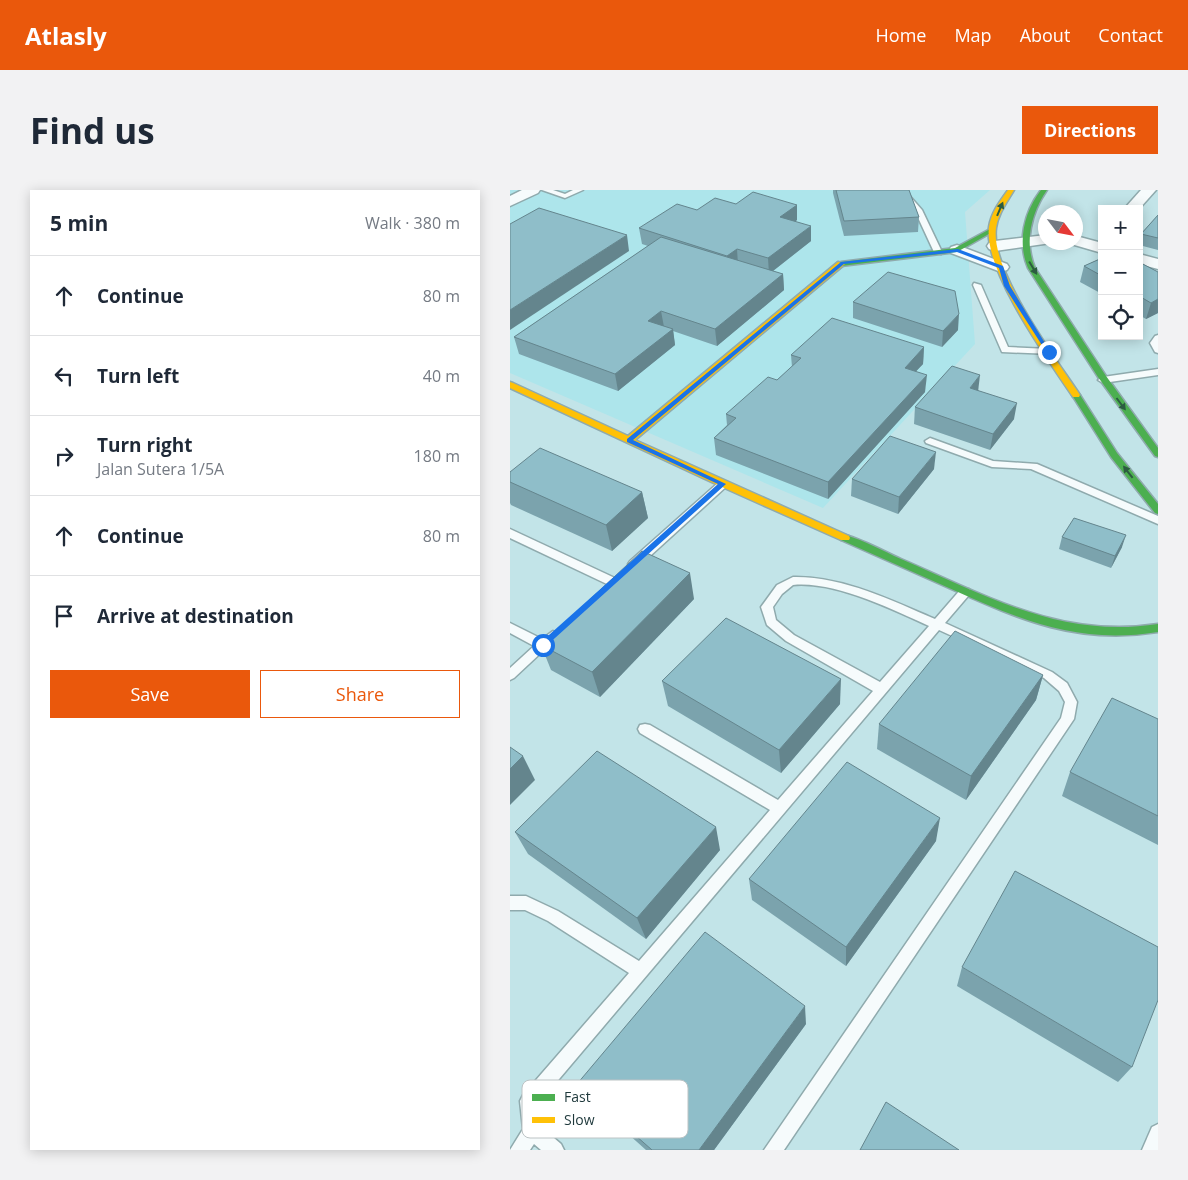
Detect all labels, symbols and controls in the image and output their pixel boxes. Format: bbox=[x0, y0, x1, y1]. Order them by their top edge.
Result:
text: Atlasly bbox=[25, 19, 107, 52]
text: Home bbox=[876, 23, 926, 47]
text: Map bbox=[954, 23, 992, 47]
text: About bbox=[1020, 23, 1070, 47]
text: Contact bbox=[1098, 23, 1163, 47]
button: Directions bbox=[1022, 106, 1158, 154]
text: Find us bbox=[30, 107, 155, 154]
one-way arrow bbox=[996, 202, 1004, 216]
north arrow bbox=[1038, 205, 1083, 250]
map controls bbox=[1098, 205, 1143, 340]
button: + bbox=[1098, 205, 1143, 250]
text: 5 min bbox=[50, 209, 108, 237]
text: Walk · 380 m bbox=[365, 212, 460, 234]
button: − bbox=[1098, 250, 1143, 295]
one-way arrow bbox=[1029, 261, 1038, 274]
icon: ahead bbox=[50, 282, 78, 310]
text: Continue bbox=[97, 283, 184, 309]
text: 80 m bbox=[423, 285, 460, 307]
button: locate bbox=[1098, 295, 1143, 340]
route end bbox=[1038, 341, 1061, 364]
icon: left bbox=[50, 362, 78, 390]
text: Turn left bbox=[97, 363, 179, 389]
text: 40 m bbox=[423, 365, 460, 387]
one-way arrow bbox=[1116, 397, 1126, 411]
text: Turn right bbox=[97, 432, 192, 458]
icon: right bbox=[50, 442, 78, 470]
text: 180 m bbox=[414, 445, 460, 467]
text: Jalan Sutera 1/5A bbox=[97, 458, 224, 480]
one-way arrow bbox=[1122, 466, 1133, 479]
icon: ahead bbox=[50, 522, 78, 550]
text: Continue bbox=[97, 523, 184, 549]
text: 80 m bbox=[423, 525, 460, 547]
icon: arrive bbox=[50, 602, 78, 630]
text: Arrive at destination bbox=[97, 603, 294, 629]
route start bbox=[532, 634, 555, 657]
button: Save bbox=[50, 670, 250, 718]
button: Share bbox=[260, 670, 460, 718]
legend bbox=[522, 1080, 688, 1138]
text: Fast bbox=[564, 1087, 591, 1106]
text: Slow bbox=[564, 1110, 595, 1129]

